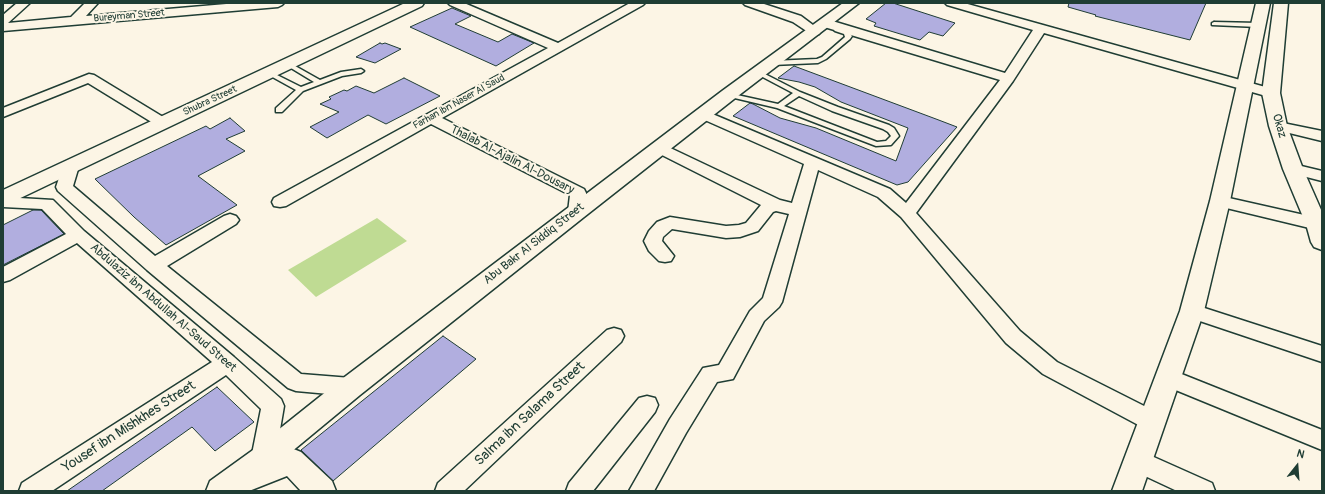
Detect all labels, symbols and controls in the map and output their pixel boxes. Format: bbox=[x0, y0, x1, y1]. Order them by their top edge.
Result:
street label: Bureyman Street bbox=[93, 7, 165, 25]
street label: Farhan ibn Naser Al Saud bbox=[411, 72, 507, 132]
street label: Shubra Street bbox=[181, 83, 239, 119]
street label: Okaz bbox=[1269, 112, 1289, 140]
street label: Thalab Al-Ajalin Al-Dousary bbox=[448, 122, 576, 198]
street label: Abu Bakr Al Siddiq Street bbox=[481, 200, 587, 288]
street label: Abdulaziz ibn Abdullah Al-Saud Street bbox=[87, 241, 239, 375]
street label: Salma ibn Salama Street bbox=[471, 358, 589, 470]
street label: Yousef ibn Mishkhes Street bbox=[59, 378, 199, 476]
north arrow bbox=[1277, 446, 1317, 486]
text: N bbox=[1295, 447, 1306, 461]

